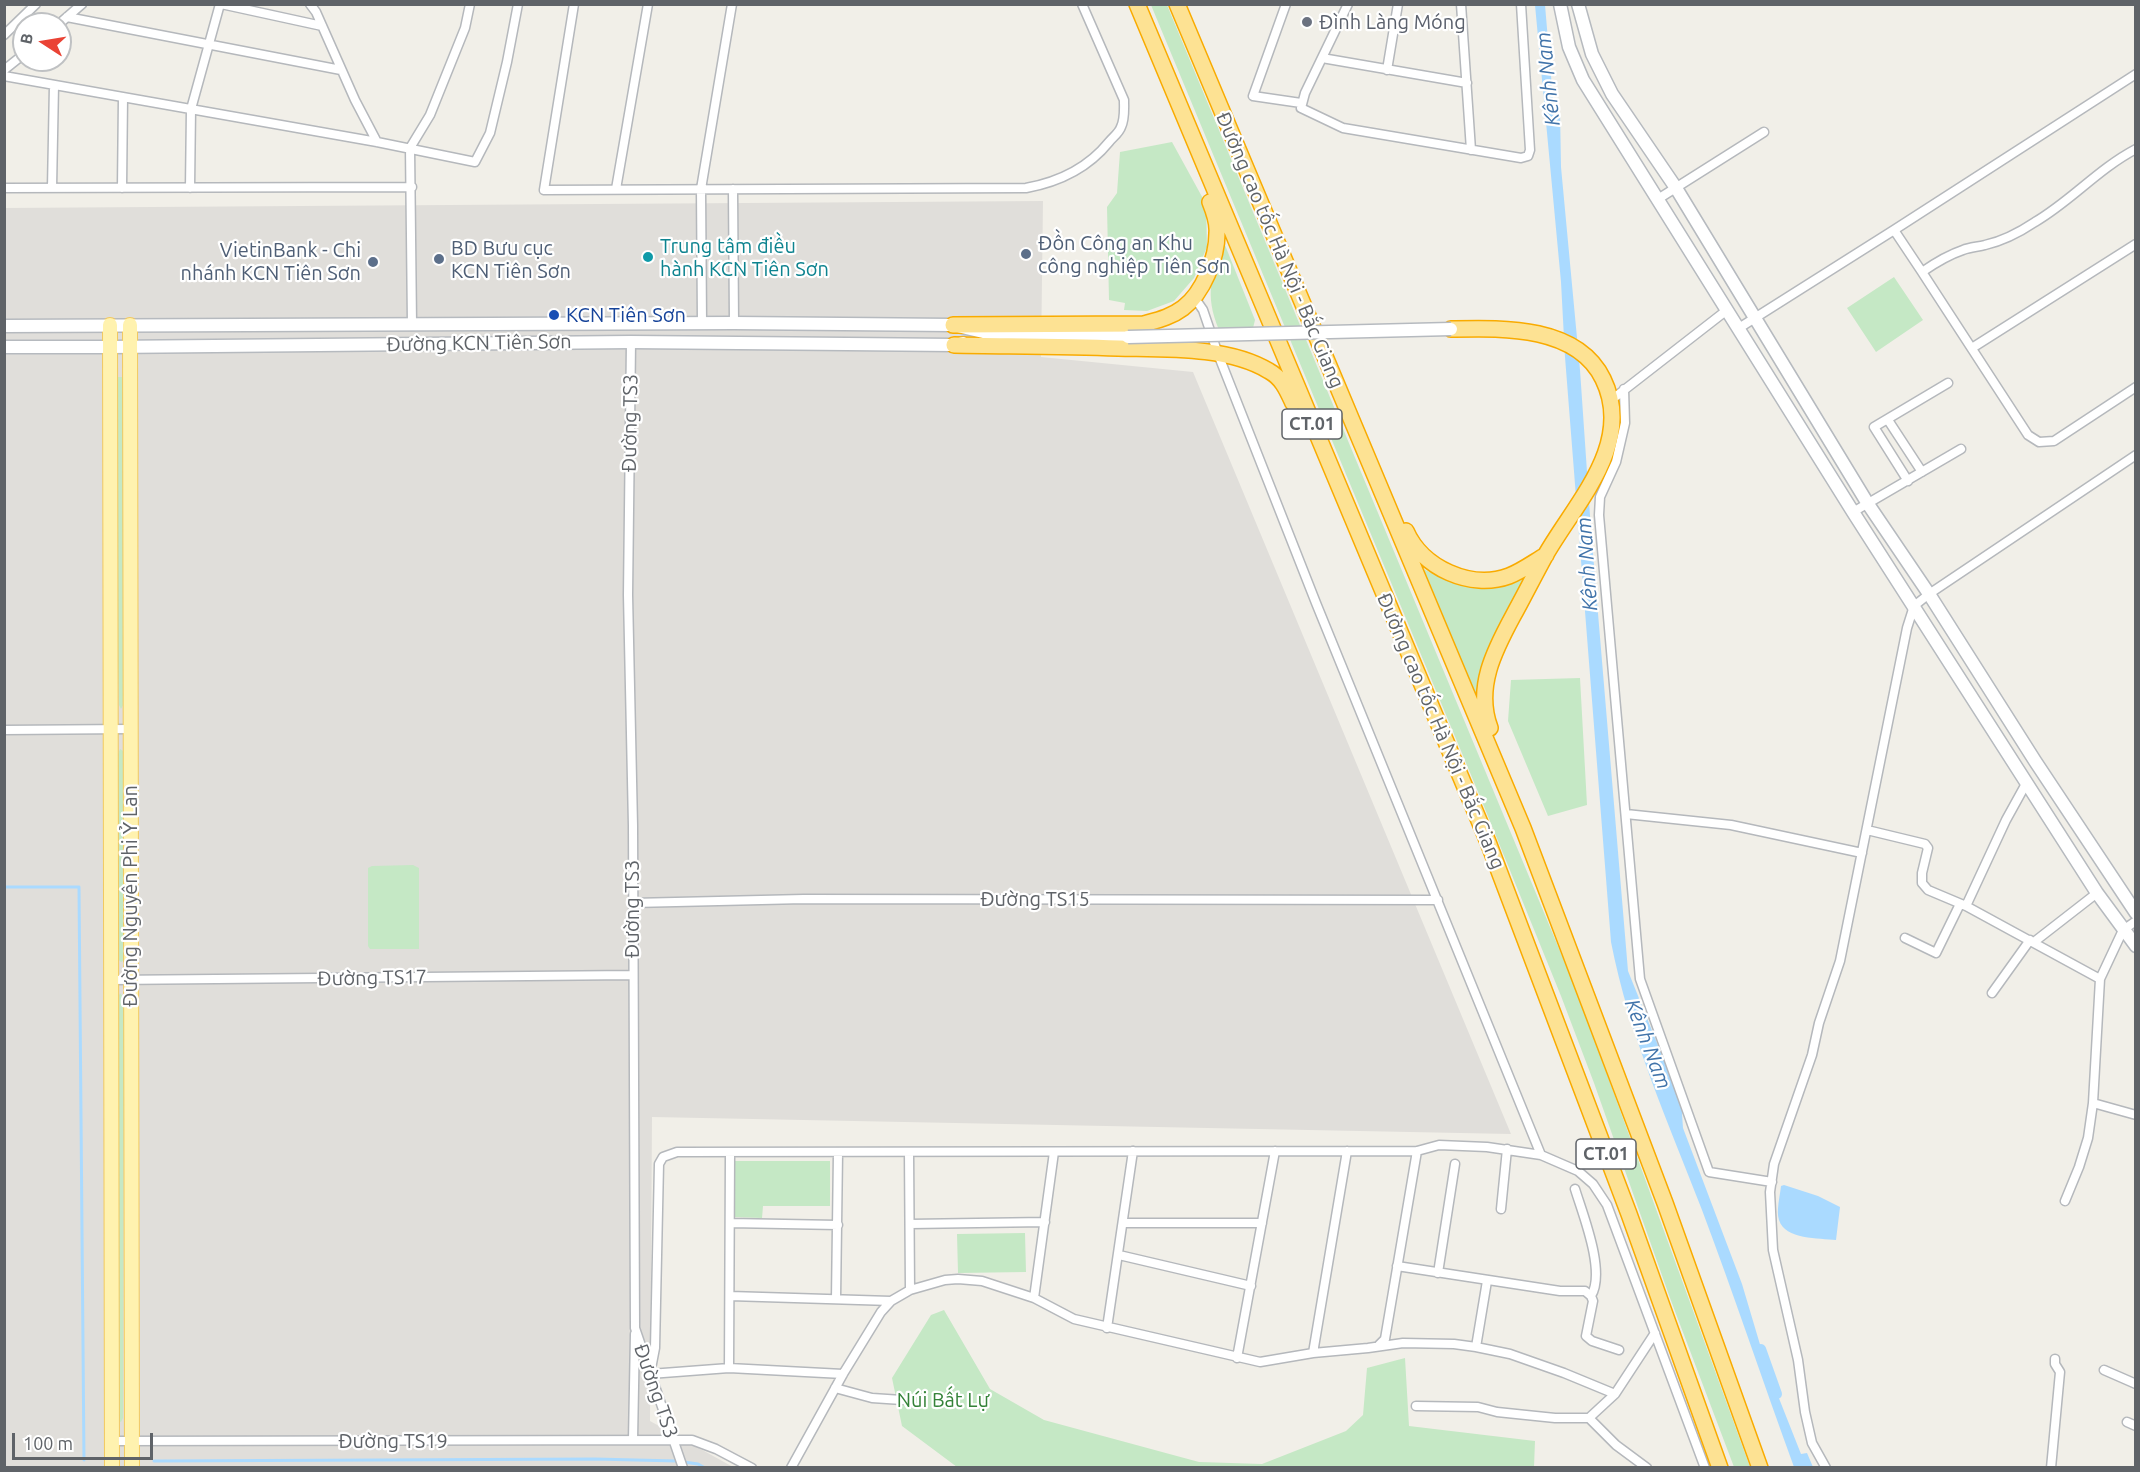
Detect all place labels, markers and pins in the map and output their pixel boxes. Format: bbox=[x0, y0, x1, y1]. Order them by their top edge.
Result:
place label: Đình Làng Móng bbox=[1319, 10, 1466, 34]
marker: Đình Làng Móng bbox=[1300, 15, 1314, 29]
place label: Đồn Công an Khu công nghiệp Tiên Sơn bbox=[1038, 231, 1230, 278]
place label: Trung tâm điều hành KCN Tiên Sơn bbox=[660, 234, 829, 281]
place label: BD Bưu cục KCN Tiên Sơn bbox=[451, 236, 571, 283]
place label: VietinBank - Chi nhánh KCN Tiên Sơn bbox=[181, 238, 361, 285]
marker: Đồn Công an Khu công nghiệp Tiên Sơn bbox=[1019, 247, 1033, 261]
marker: Trung tâm điều hành KCN Tiên Sơn bbox=[641, 250, 655, 264]
marker: BD Bưu cục KCN Tiên Sơn bbox=[432, 252, 446, 266]
marker: VietinBank - Chi nhánh KCN Tiên Sơn bbox=[366, 255, 380, 269]
place label: KCN Tiên Sơn bbox=[566, 303, 686, 327]
marker: KCN Tiên Sơn bbox=[547, 308, 561, 322]

